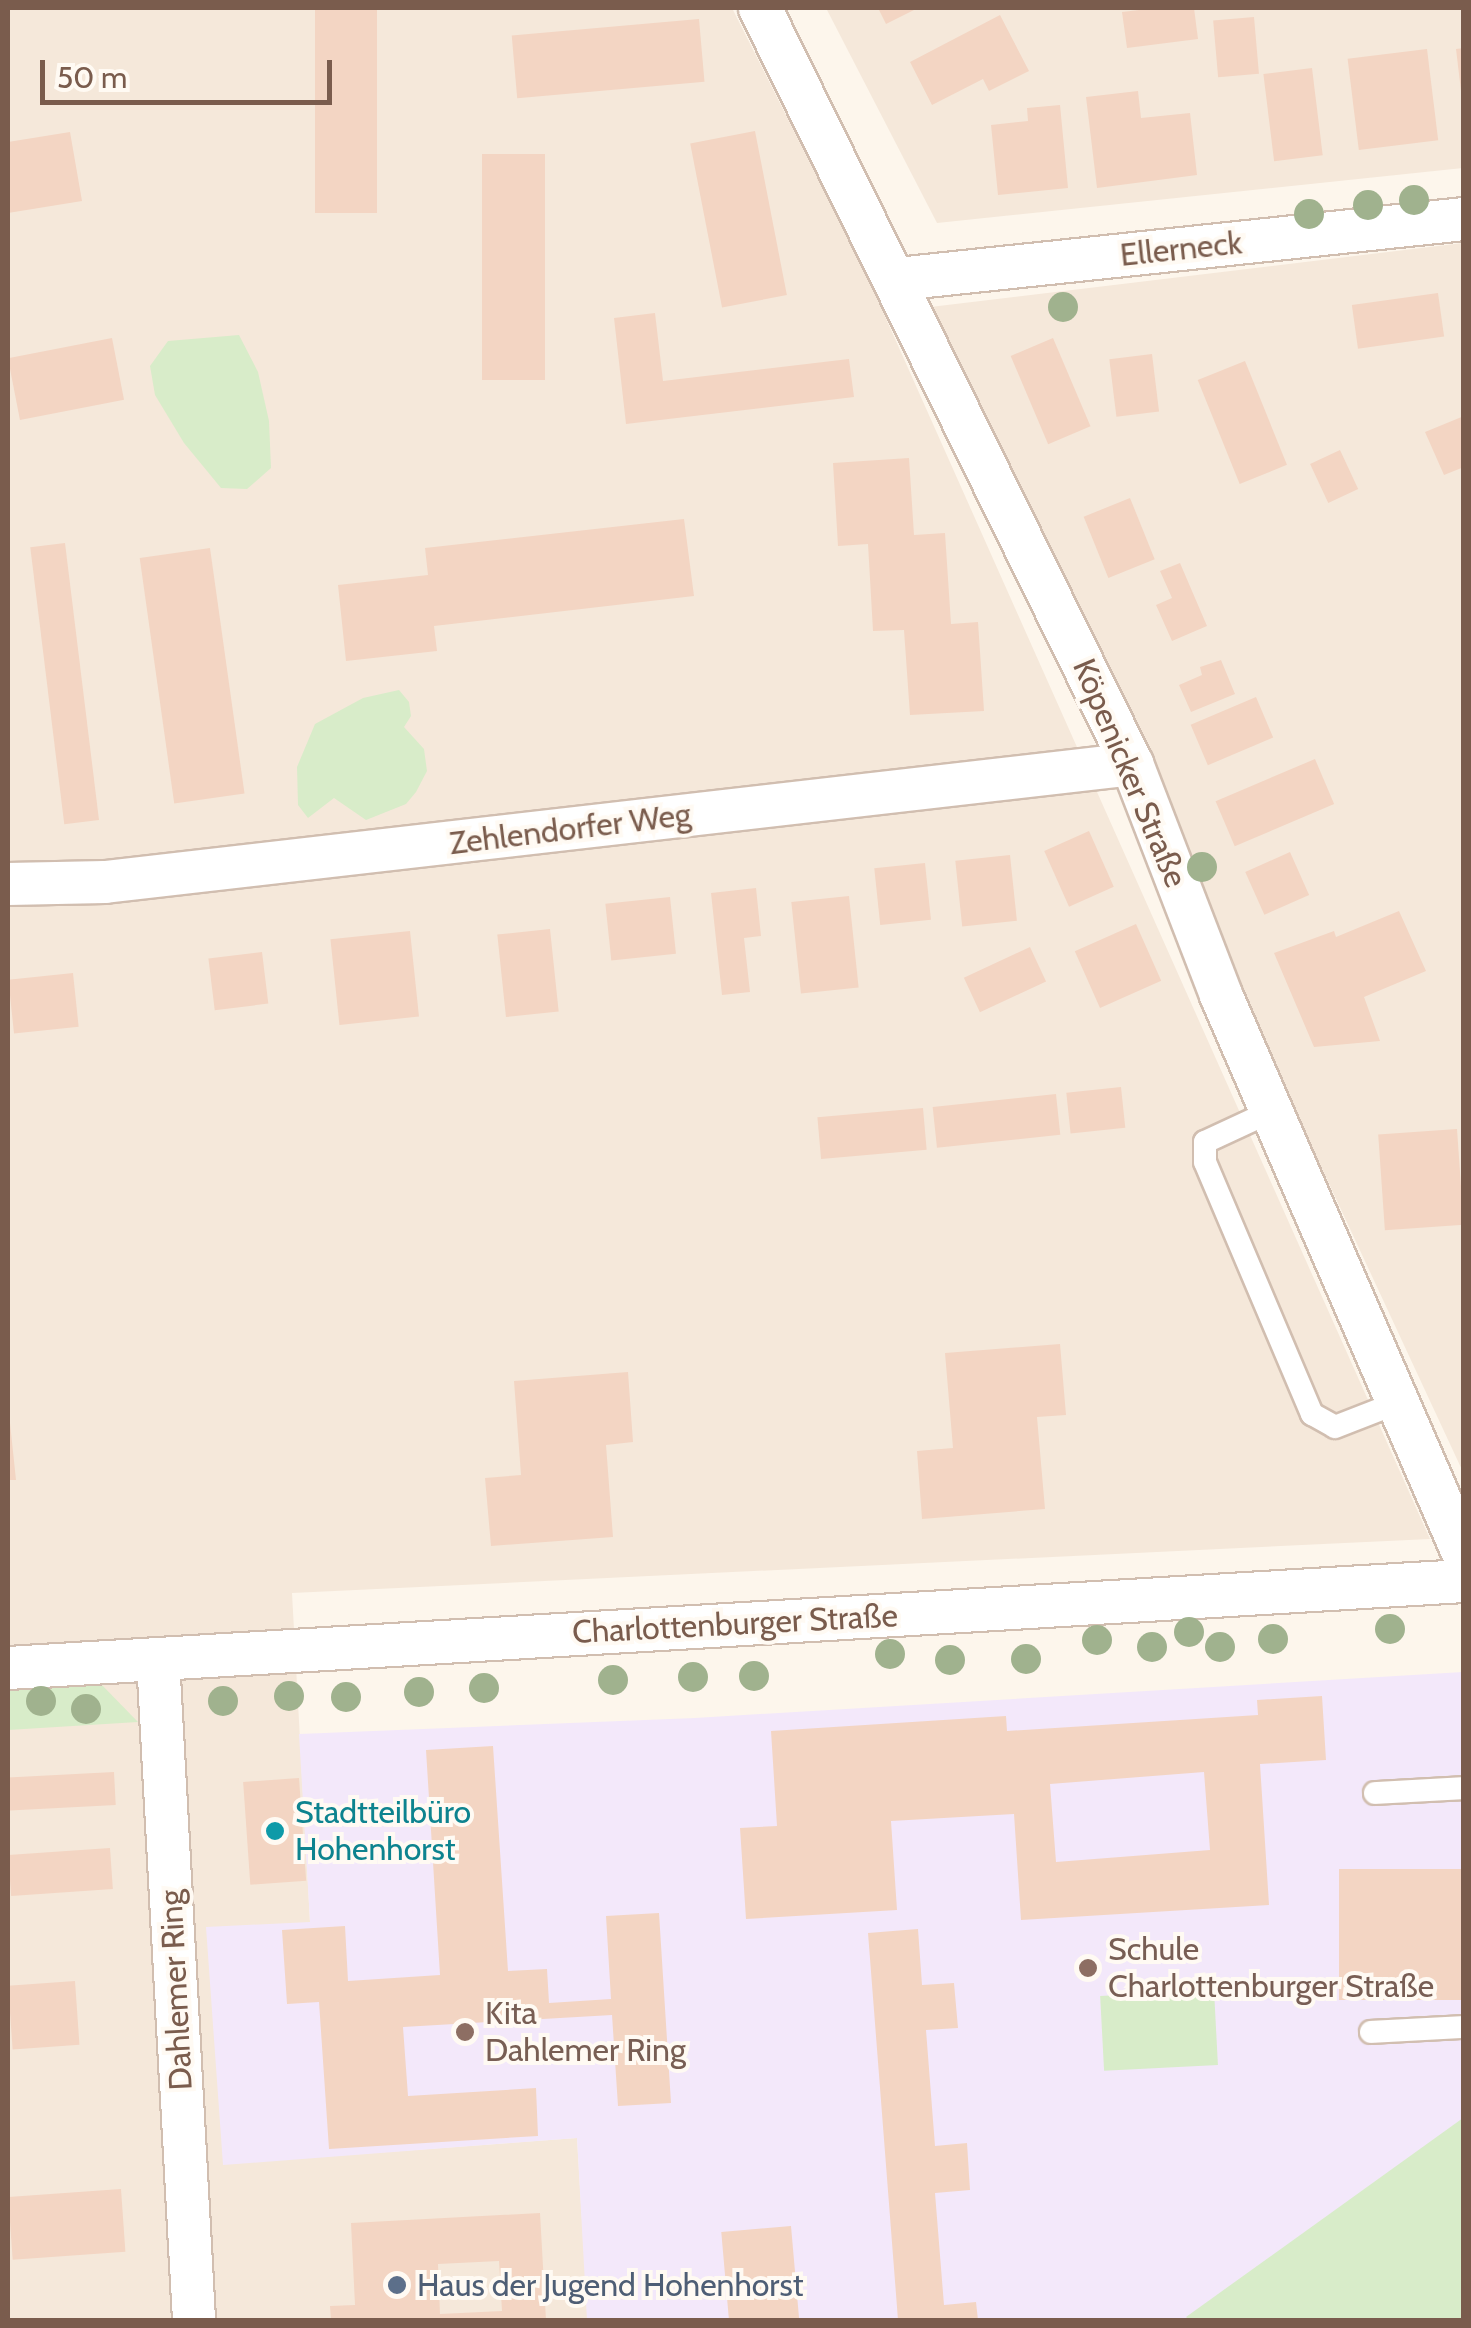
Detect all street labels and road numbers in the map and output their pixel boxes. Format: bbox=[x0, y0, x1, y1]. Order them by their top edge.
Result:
street label: Ellerneck bbox=[1118, 224, 1244, 274]
street label: Köpenicker Straße bbox=[1065, 653, 1195, 893]
street label: Zehlendorfer Weg bbox=[447, 795, 693, 863]
street label: Charlottenburger Straße bbox=[571, 1596, 899, 1652]
street label: Dahlemer Ring bbox=[152, 1889, 200, 2091]

